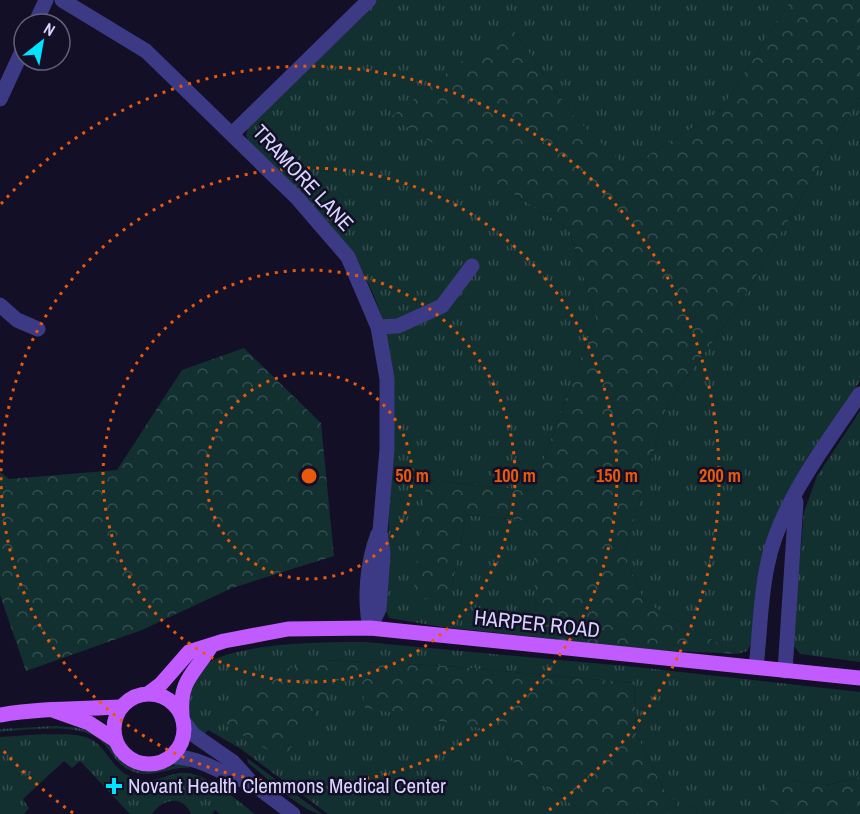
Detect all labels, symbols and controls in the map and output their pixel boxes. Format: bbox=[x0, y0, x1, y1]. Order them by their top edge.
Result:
north arrow bbox=[12, 12, 72, 72]
text: N bbox=[40, 17, 59, 41]
street label: TRAMORE LANE bbox=[246, 118, 360, 237]
text: 50 m bbox=[395, 463, 429, 488]
text: 100 m bbox=[494, 463, 536, 488]
text: 150 m bbox=[596, 463, 638, 488]
text: 200 m bbox=[699, 463, 741, 488]
centre of rings bbox=[299, 466, 319, 486]
street label: HARPER ROAD bbox=[473, 602, 601, 645]
place label: Novant Health Clemmons Medical Center bbox=[128, 771, 446, 800]
marker: Novant Health Clemmons Medical Center bbox=[105, 777, 123, 795]

